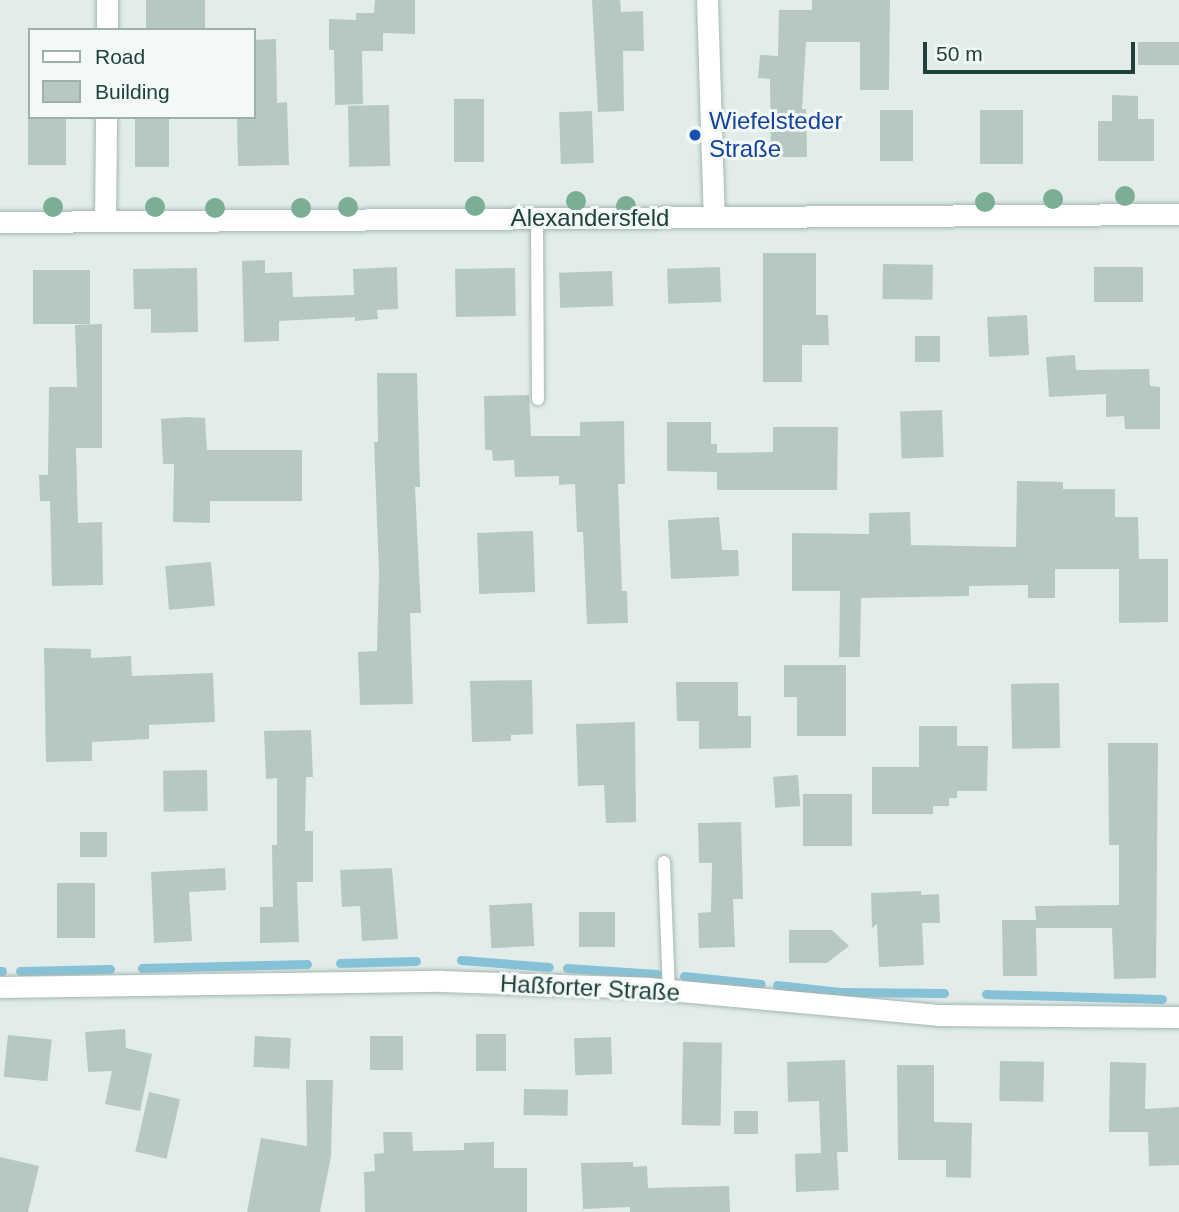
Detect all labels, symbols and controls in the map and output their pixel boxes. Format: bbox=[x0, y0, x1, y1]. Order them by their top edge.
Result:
legend bbox=[28, 28, 256, 119]
scale bar bbox=[927, 28, 1139, 72]
text: 50 m bbox=[936, 42, 983, 65]
text: Road bbox=[95, 45, 145, 68]
text: Building bbox=[95, 80, 170, 103]
place label: Wiefelsteder Straße bbox=[709, 107, 842, 163]
marker: Wiefelsteder Straße bbox=[687, 127, 703, 143]
street label: Alexandersfeld bbox=[511, 204, 669, 232]
street label: Haßforter Straße bbox=[499, 969, 681, 1007]

